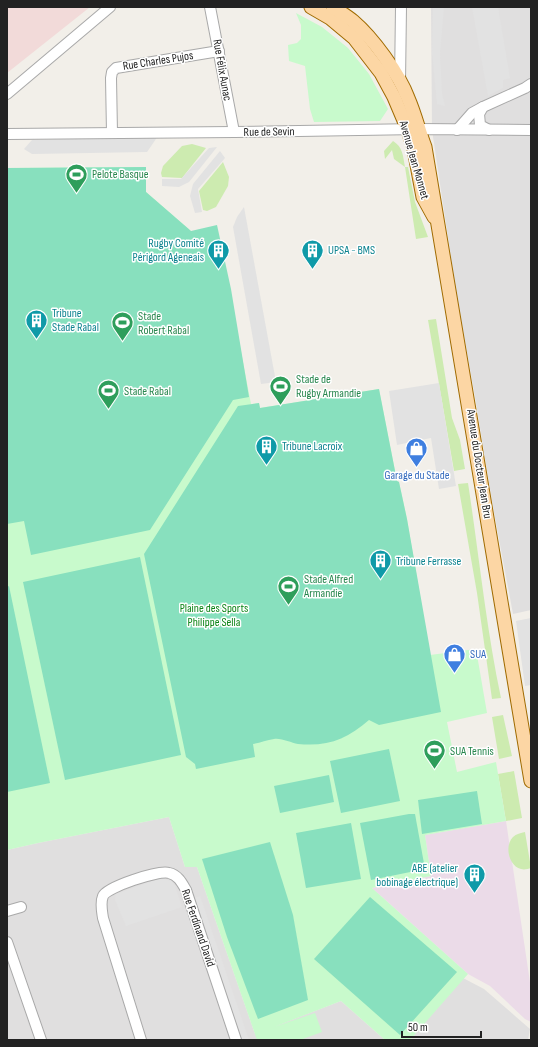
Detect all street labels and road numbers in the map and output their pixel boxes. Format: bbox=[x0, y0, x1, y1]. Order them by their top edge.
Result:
street label: Rue Félix Aunac bbox=[209, 38, 235, 102]
street label: Rue Charles Pujos bbox=[122, 48, 194, 74]
street label: Avenue Jean Monnet bbox=[395, 118, 432, 201]
street label: Rue de Sevin bbox=[243, 124, 295, 140]
street label: Avenue du Docteur Jean Bru bbox=[463, 407, 495, 520]
street label: Rue Ferdinand David bbox=[178, 887, 218, 969]

